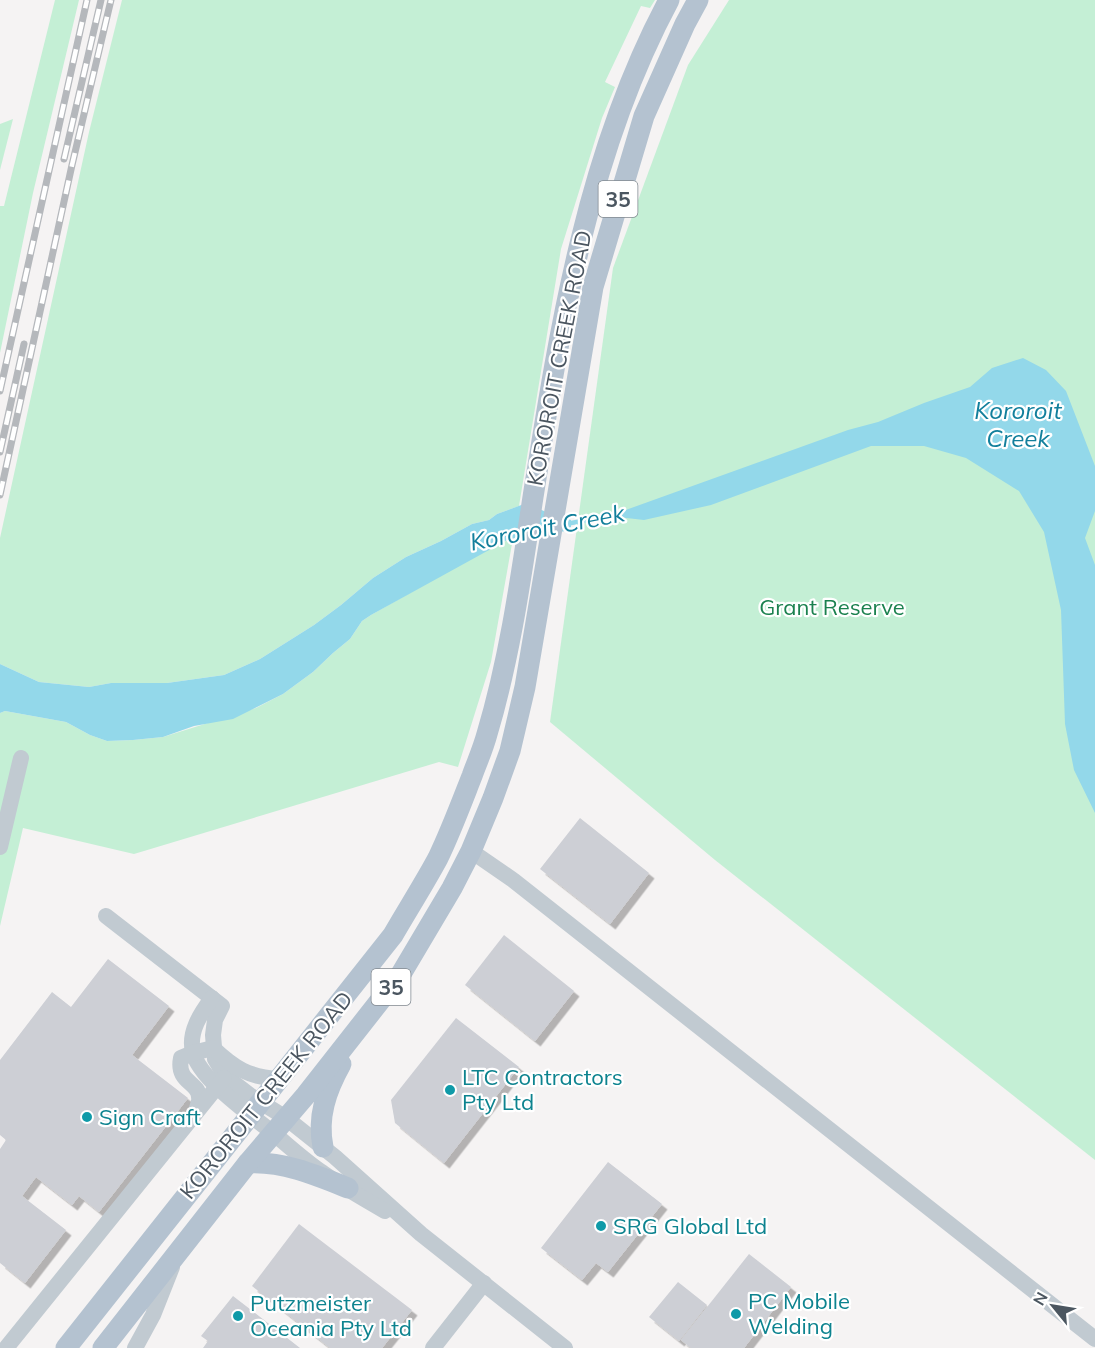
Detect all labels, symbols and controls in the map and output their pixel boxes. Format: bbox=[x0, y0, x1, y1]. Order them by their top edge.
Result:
road number: 35 bbox=[598, 181, 638, 217]
street label: KOROROIT CREEK ROAD bbox=[521, 228, 597, 488]
water label: Kororoit Creek bbox=[974, 395, 1062, 453]
water label: Kororoit Creek bbox=[467, 497, 628, 557]
park label: Grant Reserve bbox=[759, 593, 905, 621]
road number: 35 bbox=[372, 969, 410, 1005]
street label: KOROROIT CREEK ROAD bbox=[173, 985, 359, 1205]
place label: LTC Contractors Pty Ltd bbox=[462, 1063, 623, 1116]
marker: LTC Contractors Pty Ltd bbox=[443, 1083, 457, 1097]
place label: Sign Craft bbox=[99, 1103, 201, 1131]
marker: Sign Craft bbox=[80, 1110, 94, 1124]
place label: SRG Global Ltd bbox=[613, 1212, 767, 1240]
marker: SRG Global Ltd bbox=[594, 1219, 608, 1233]
north arrow bbox=[1023, 1276, 1083, 1336]
place label: PC Mobile Welding bbox=[748, 1287, 850, 1340]
text: N bbox=[1028, 1288, 1052, 1309]
place label: Putzmeister Oceania Pty Ltd bbox=[250, 1289, 412, 1342]
marker: PC Mobile Welding bbox=[729, 1307, 743, 1321]
marker: Putzmeister Oceania Pty Ltd bbox=[231, 1309, 245, 1323]

